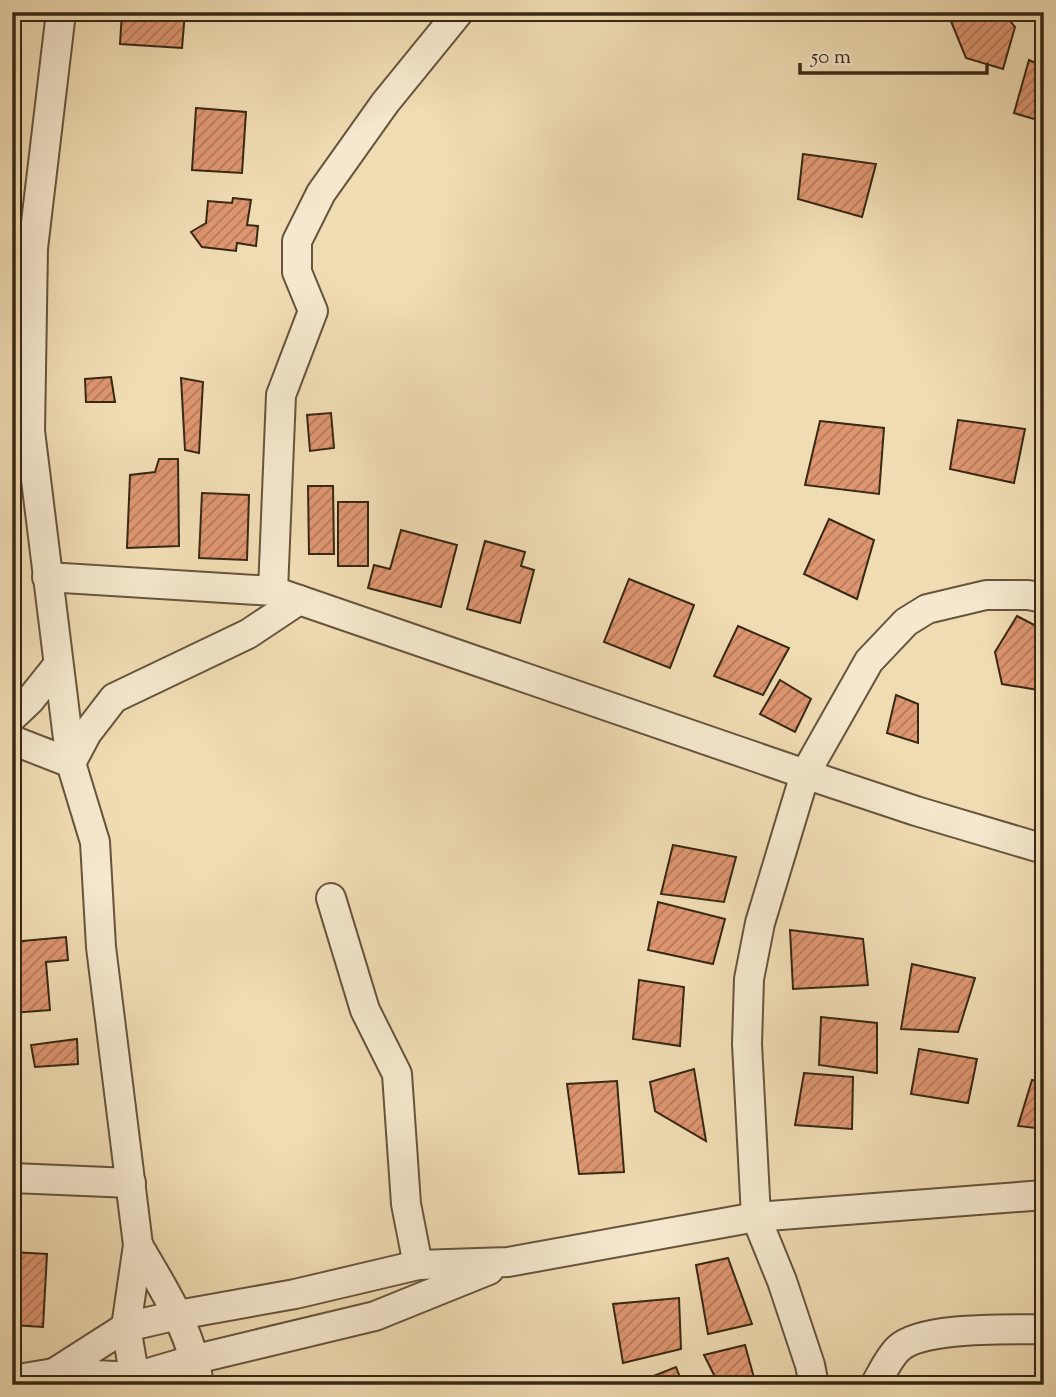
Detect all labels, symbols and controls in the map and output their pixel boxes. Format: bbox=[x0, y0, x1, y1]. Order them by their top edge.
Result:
scale bar bbox=[800, 32, 988, 76]
text: 50 m bbox=[810, 43, 851, 73]

